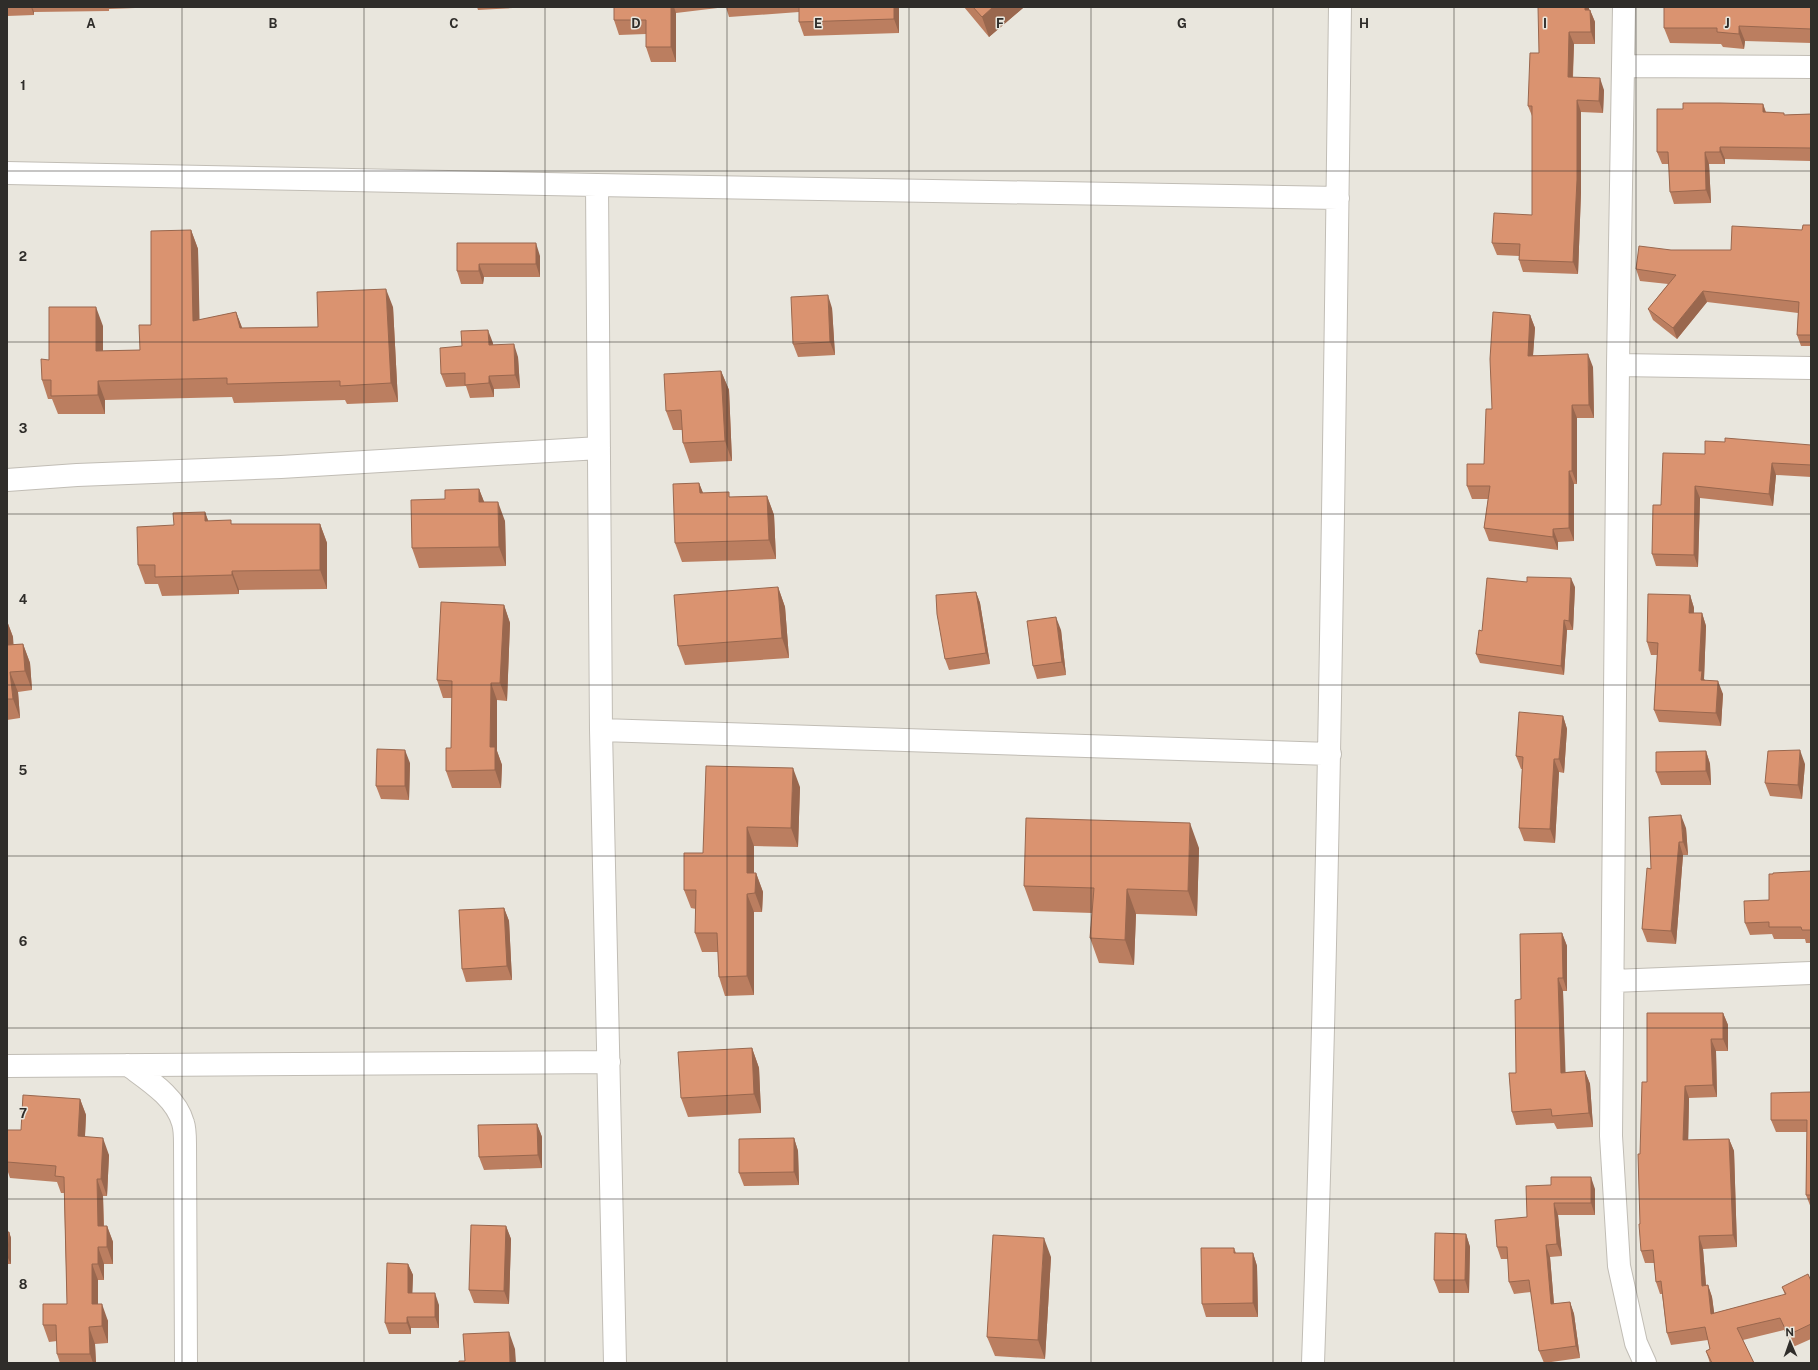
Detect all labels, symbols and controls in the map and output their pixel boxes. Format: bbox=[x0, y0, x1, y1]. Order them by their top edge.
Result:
text: A bbox=[86, 16, 96, 31]
text: B bbox=[269, 16, 278, 31]
text: C bbox=[449, 16, 459, 31]
text: D bbox=[631, 16, 641, 31]
text: E bbox=[814, 16, 822, 31]
text: F bbox=[996, 16, 1004, 31]
text: G bbox=[1177, 16, 1187, 31]
text: H bbox=[1359, 16, 1369, 31]
text: I bbox=[1543, 16, 1547, 31]
text: J bbox=[1724, 16, 1730, 31]
text: 1 bbox=[20, 78, 26, 93]
text: 2 bbox=[19, 249, 27, 264]
text: 3 bbox=[19, 421, 28, 436]
text: 4 bbox=[19, 592, 28, 607]
text: 5 bbox=[19, 763, 28, 778]
text: 6 bbox=[19, 934, 28, 949]
text: 7 bbox=[19, 1106, 27, 1121]
text: 8 bbox=[19, 1277, 28, 1292]
north arrow bbox=[1770, 1322, 1810, 1362]
text: N bbox=[1785, 1326, 1794, 1338]

